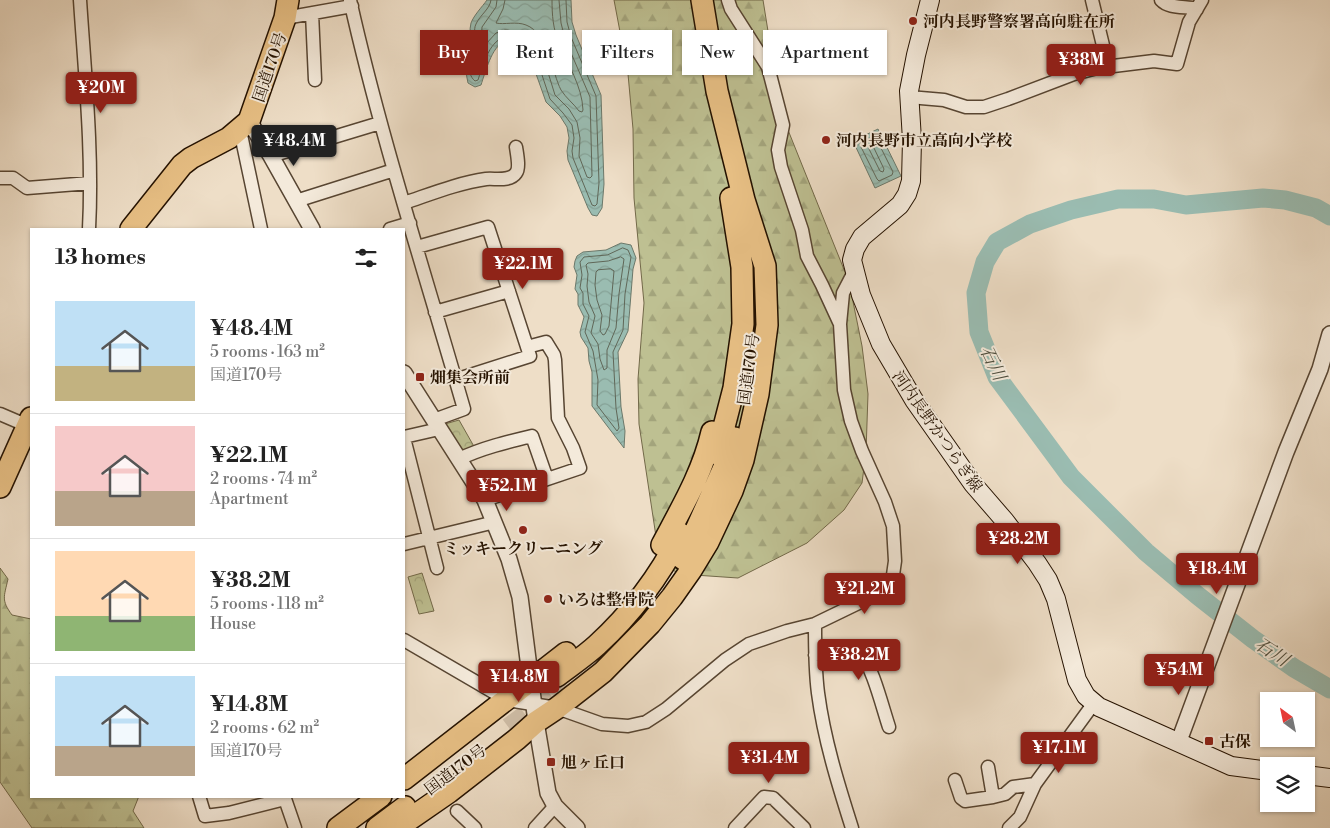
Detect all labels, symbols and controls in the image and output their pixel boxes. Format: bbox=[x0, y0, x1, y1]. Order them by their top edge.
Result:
place label: 河内長野警察署高向駐在所 bbox=[923, 12, 1115, 32]
marker: 河内長野警察署高向駐在所 bbox=[907, 15, 919, 27]
street label: 国道170号 bbox=[249, 30, 291, 105]
chip: Buy bbox=[420, 30, 488, 75]
chip: Rent bbox=[498, 30, 572, 75]
chip: Filters bbox=[582, 30, 672, 75]
chip: New bbox=[682, 30, 753, 75]
chip: Apartment bbox=[763, 30, 887, 75]
pin: ¥38M bbox=[1051, 44, 1111, 86]
text: ¥38M bbox=[1058, 50, 1104, 70]
pin: ¥20M bbox=[71, 72, 131, 114]
text: ¥20M bbox=[77, 78, 125, 98]
pin: ¥48.4M bbox=[253, 124, 335, 167]
text: ¥48.4M bbox=[262, 131, 326, 151]
place label: 河内長野市立高向小学校 bbox=[836, 131, 1013, 151]
marker: 河内長野市立高向小学校 bbox=[820, 134, 832, 146]
icon: filters bbox=[352, 244, 380, 272]
text: 13 homes bbox=[55, 245, 146, 271]
pin: ¥22.1M bbox=[482, 248, 564, 290]
text: ¥22.1M bbox=[493, 254, 553, 274]
text: ¥48.4M bbox=[210, 316, 293, 342]
icon: home bbox=[95, 321, 155, 381]
street label: 国道170号 bbox=[734, 332, 764, 406]
text: 5 rooms · 163 m² bbox=[210, 342, 325, 362]
water label: 石川 bbox=[974, 342, 1012, 386]
text: 国道170号 bbox=[210, 365, 282, 385]
street label: 河内長野かつらぎ線 bbox=[888, 367, 987, 496]
place label: 畑集会所前 bbox=[430, 368, 510, 388]
marker: 畑集会所前 bbox=[414, 371, 426, 383]
text: ¥22.1M bbox=[210, 443, 288, 469]
icon: home bbox=[95, 446, 155, 506]
text: 2 rooms · 74 m² bbox=[210, 469, 317, 489]
pin: ¥52.1M bbox=[466, 470, 548, 512]
text: ¥52.1M bbox=[477, 476, 537, 496]
text: Apartment bbox=[210, 489, 289, 509]
pin: ¥28.2M bbox=[977, 522, 1059, 565]
marker: ミッキークリーニング bbox=[517, 524, 529, 536]
text: ¥28.2M bbox=[987, 529, 1049, 549]
place label: ミッキークリーニング bbox=[443, 539, 603, 559]
pin: ¥18.4M bbox=[1176, 552, 1258, 595]
text: ¥18.4M bbox=[1187, 559, 1247, 579]
text: ¥38.2M bbox=[210, 568, 290, 594]
icon: home bbox=[95, 571, 155, 631]
pin: ¥21.2M bbox=[824, 572, 906, 615]
text: ¥21.2M bbox=[835, 579, 895, 599]
place label: いろは整骨院 bbox=[558, 590, 654, 610]
marker: いろは整骨院 bbox=[542, 593, 554, 605]
text: 5 rooms · 118 m² bbox=[210, 594, 324, 614]
text: House bbox=[210, 614, 256, 634]
water label: 石川 bbox=[1250, 633, 1295, 673]
pin: ¥38.2M bbox=[818, 638, 900, 681]
text: ¥38.2M bbox=[828, 645, 890, 665]
pin: ¥54M bbox=[1149, 654, 1209, 696]
pin: ¥14.8M bbox=[478, 660, 560, 703]
text: ¥54M bbox=[1155, 660, 1203, 680]
text: ¥14.8M bbox=[489, 667, 549, 687]
text: ¥14.8M bbox=[210, 692, 288, 718]
north arrow bbox=[1260, 692, 1315, 748]
map controls bbox=[1260, 692, 1315, 812]
icon: home bbox=[95, 696, 155, 756]
text: 2 rooms · 62 m² bbox=[210, 718, 319, 738]
pin: ¥17.1M bbox=[1018, 732, 1100, 774]
place label: 古保 bbox=[1219, 732, 1251, 752]
marker: 古保 bbox=[1203, 735, 1215, 747]
text: ¥17.1M bbox=[1032, 738, 1086, 758]
street label: 国道170号 bbox=[421, 740, 491, 800]
text: 国道170号 bbox=[210, 741, 282, 761]
pin: ¥31.4M bbox=[728, 742, 810, 784]
text: ¥31.4M bbox=[739, 748, 799, 768]
place label: 旭ヶ丘口 bbox=[561, 753, 625, 773]
marker: 旭ヶ丘口 bbox=[545, 756, 557, 768]
button: layers bbox=[1260, 757, 1315, 812]

